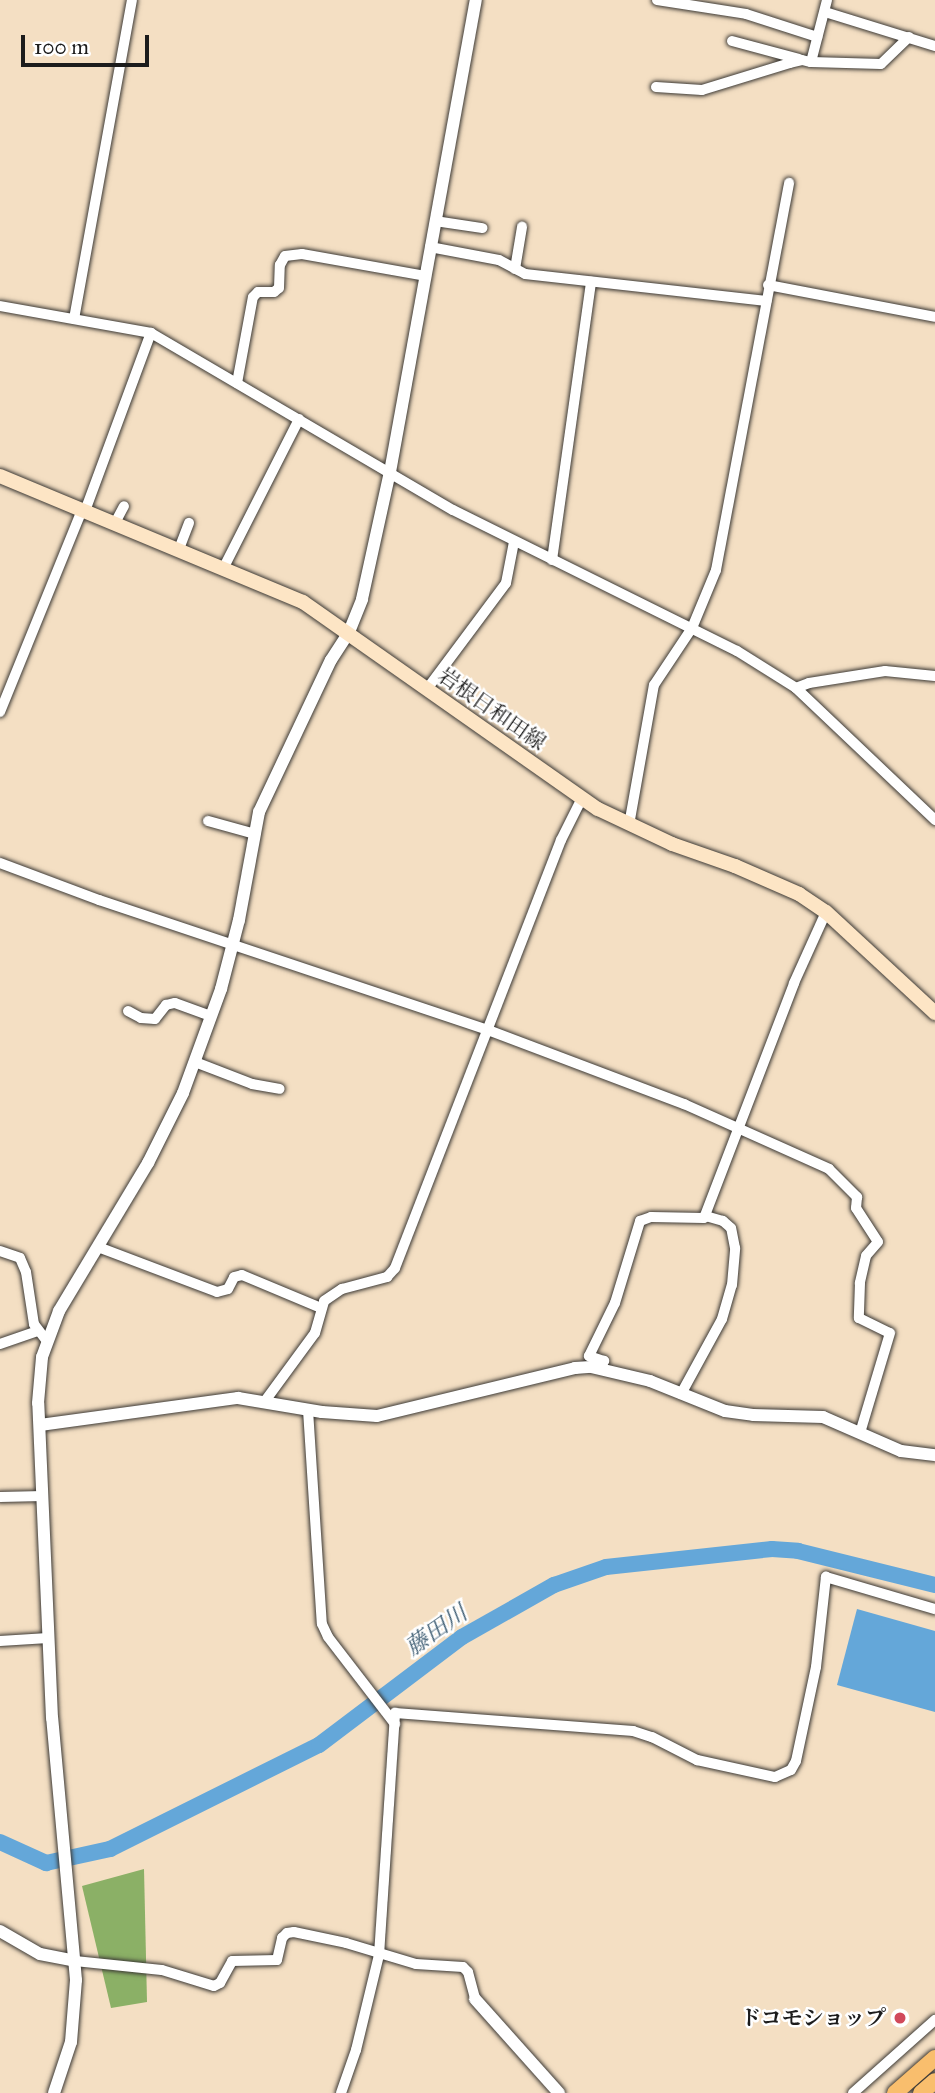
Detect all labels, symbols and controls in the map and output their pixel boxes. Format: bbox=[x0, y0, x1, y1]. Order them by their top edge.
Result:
scale bar bbox=[24, 21, 152, 65]
text: 100 m bbox=[34, 34, 89, 60]
street label: 岩根日和田線 bbox=[433, 663, 551, 755]
water label: 藤田川 bbox=[400, 1599, 472, 1661]
place label: ドコモショップ bbox=[739, 2005, 886, 2031]
marker: ドコモショップ bbox=[892, 2010, 908, 2026]

